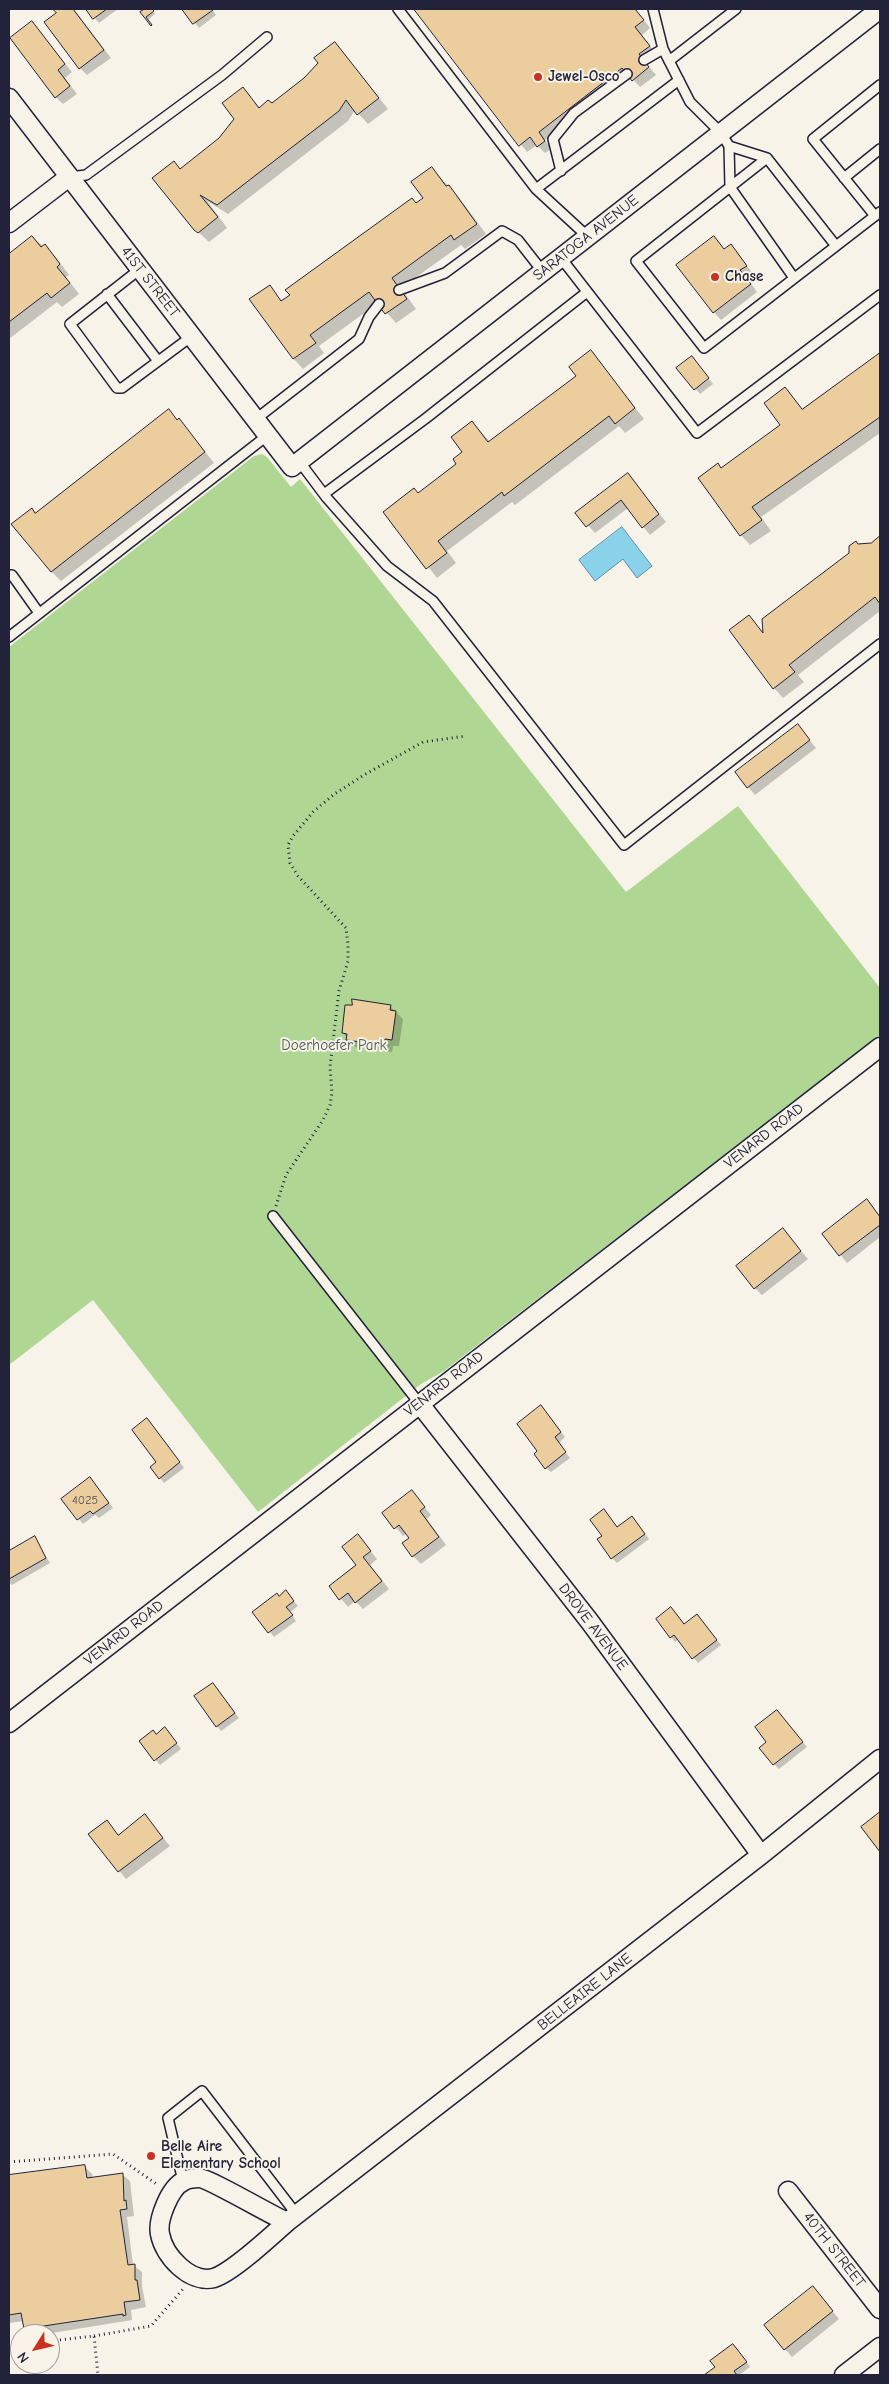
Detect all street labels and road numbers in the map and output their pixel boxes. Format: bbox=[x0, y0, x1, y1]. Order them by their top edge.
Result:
street label: SARATOGA AVENUE bbox=[530, 191, 642, 285]
street label: 41ST STREET bbox=[117, 243, 183, 321]
street label: VENARD ROAD bbox=[721, 1099, 807, 1173]
street label: VENARD ROAD bbox=[401, 1347, 487, 1421]
street label: DROVE AVENUE bbox=[554, 1580, 632, 1674]
street label: VENARD ROAD bbox=[81, 1596, 167, 1670]
street label: BELLEAIRE LANE bbox=[534, 1949, 636, 2035]
street label: 40TH STREET bbox=[799, 2209, 869, 2291]

